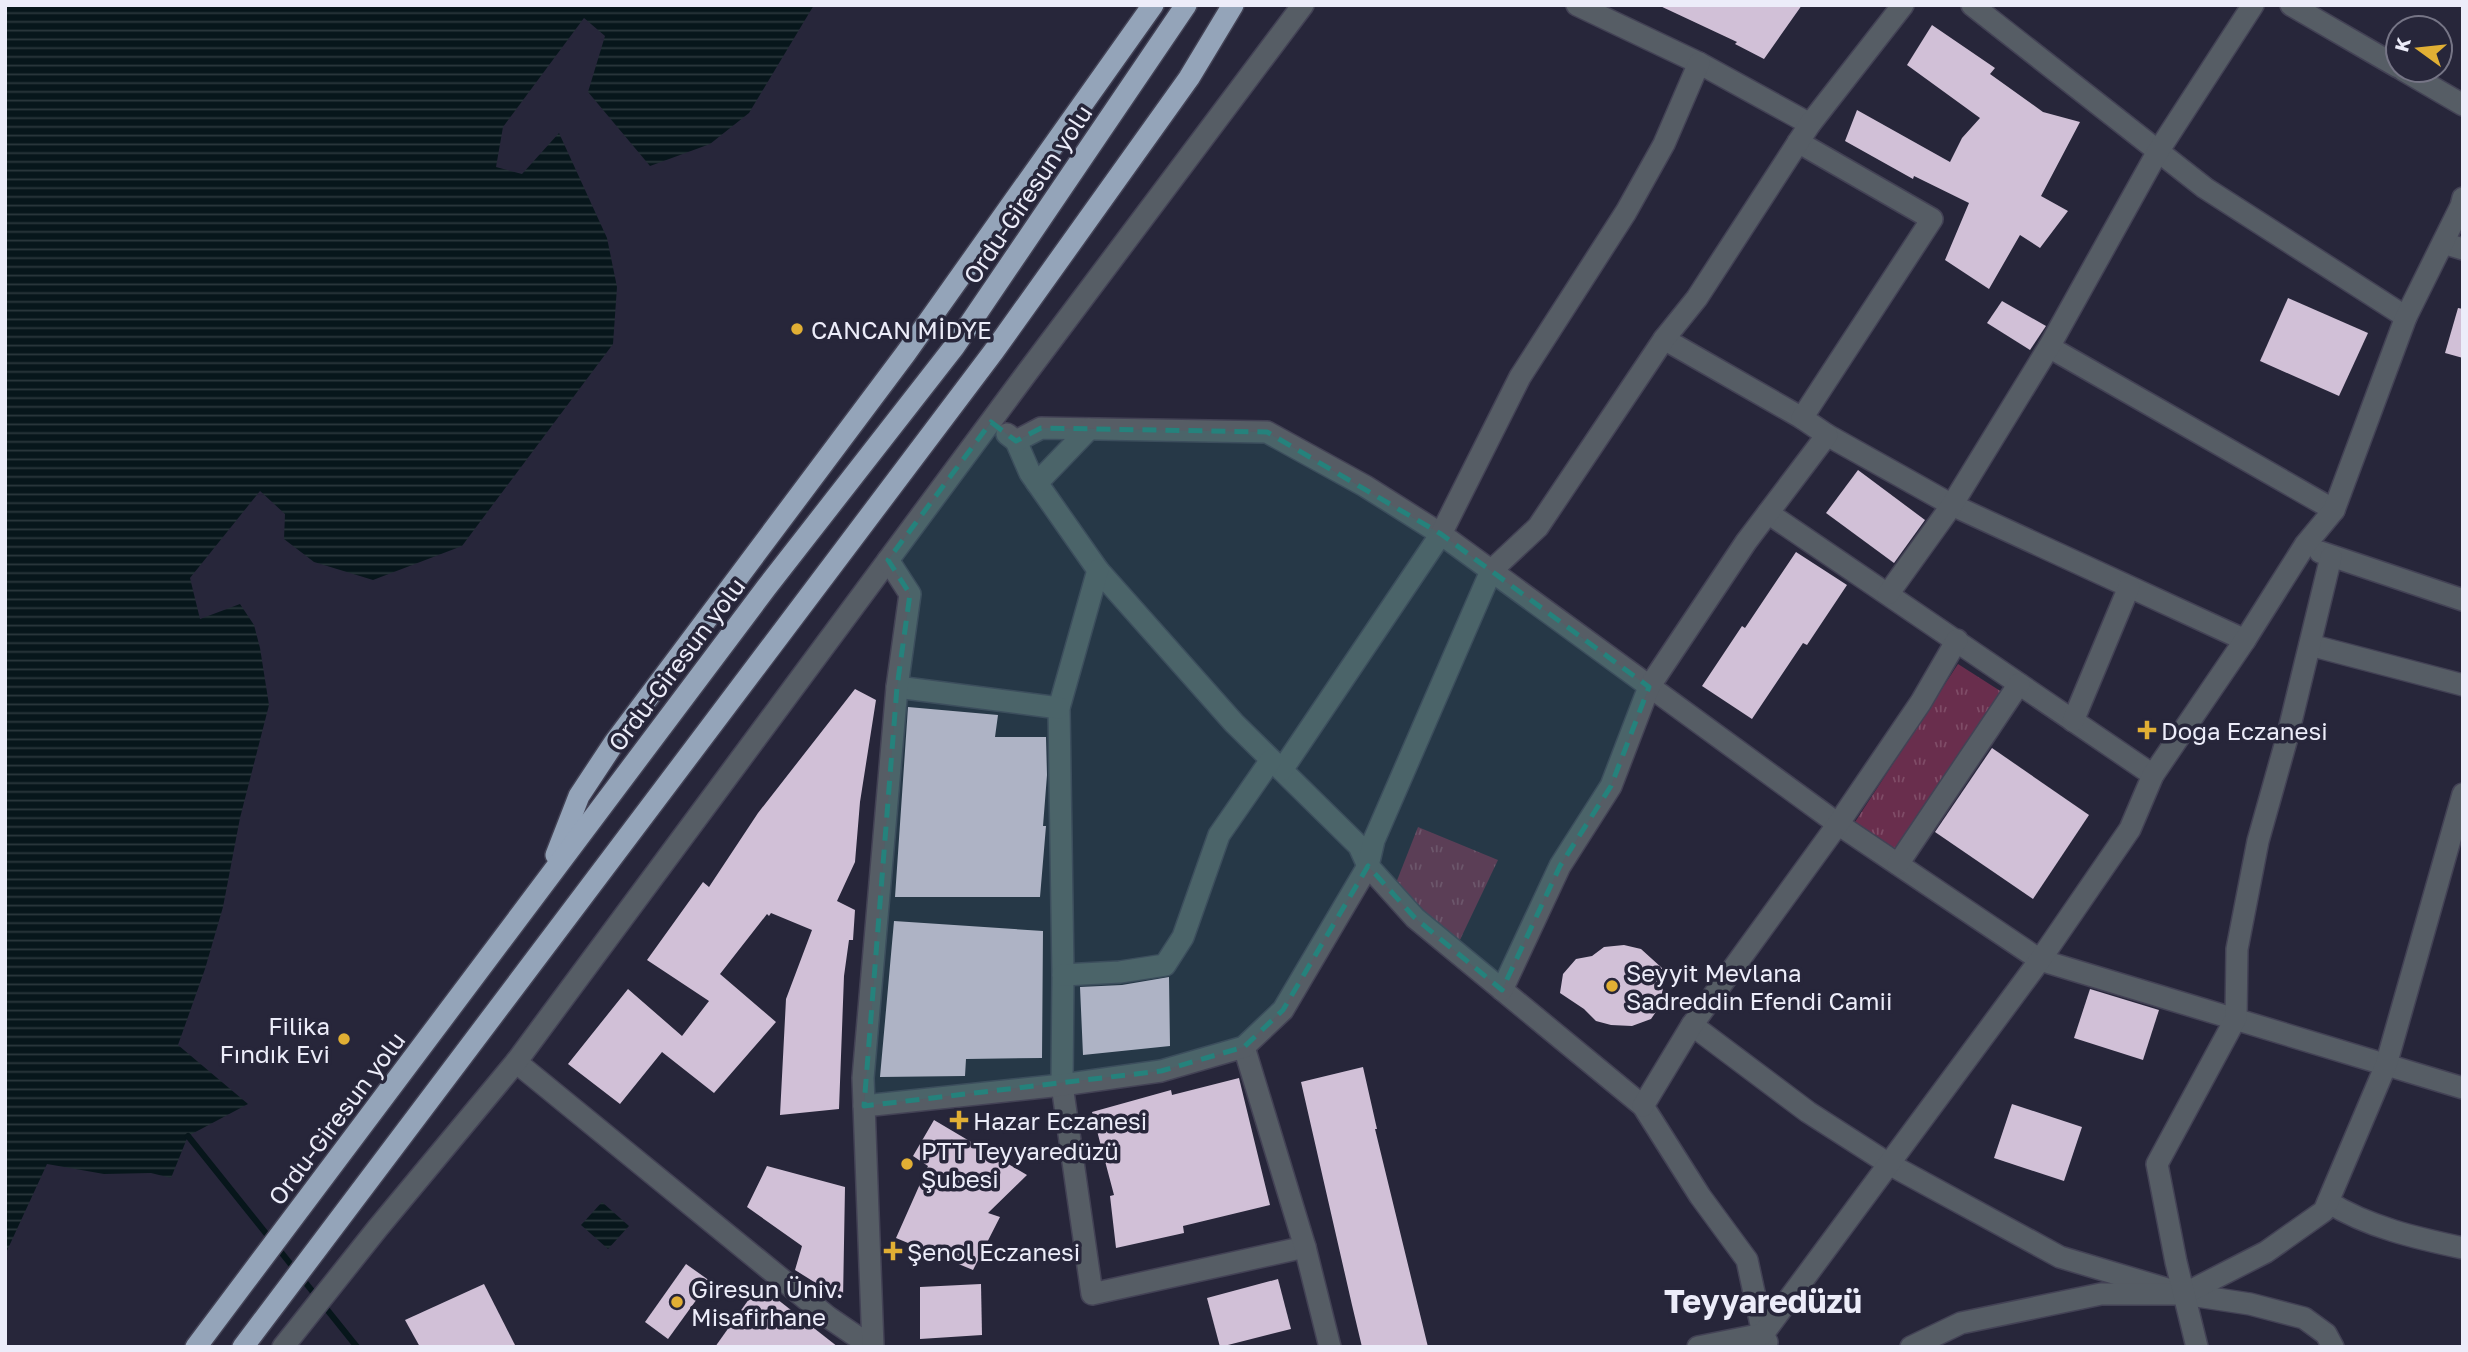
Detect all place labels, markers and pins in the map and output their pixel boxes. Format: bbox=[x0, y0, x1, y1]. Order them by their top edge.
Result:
place label: CANCAN MİDYE bbox=[811, 315, 992, 344]
marker: CANCAN MİDYE bbox=[789, 321, 805, 337]
place label: Doğa Eczanesi bbox=[2161, 716, 2328, 745]
marker: Doğa Eczanesi bbox=[2139, 722, 2155, 738]
place label: Seyyit Mevlana Sadreddin Efendi Camii bbox=[1626, 958, 1892, 1015]
marker: Seyyit Mevlana Sadreddin Efendi Camii bbox=[1604, 978, 1620, 994]
place label: Filika Fındık Evi bbox=[220, 1011, 330, 1068]
marker: Filika Fındık Evi bbox=[336, 1031, 352, 1047]
place label: Hazar Eczanesi bbox=[973, 1106, 1147, 1135]
marker: Hazar Eczanesi bbox=[951, 1112, 967, 1128]
place label: PTT Teyyaredüzü Şubesi bbox=[921, 1136, 1119, 1193]
marker: PTT Teyyaredüzü Şubesi bbox=[899, 1156, 915, 1172]
place label: Şenol Eczanesi bbox=[907, 1237, 1080, 1266]
marker: Şenol Eczanesi bbox=[885, 1243, 901, 1259]
place label: Giresun Üniv. Misafirhane bbox=[691, 1274, 843, 1331]
marker: Giresun Üniv. Misafirhane bbox=[669, 1294, 685, 1310]

